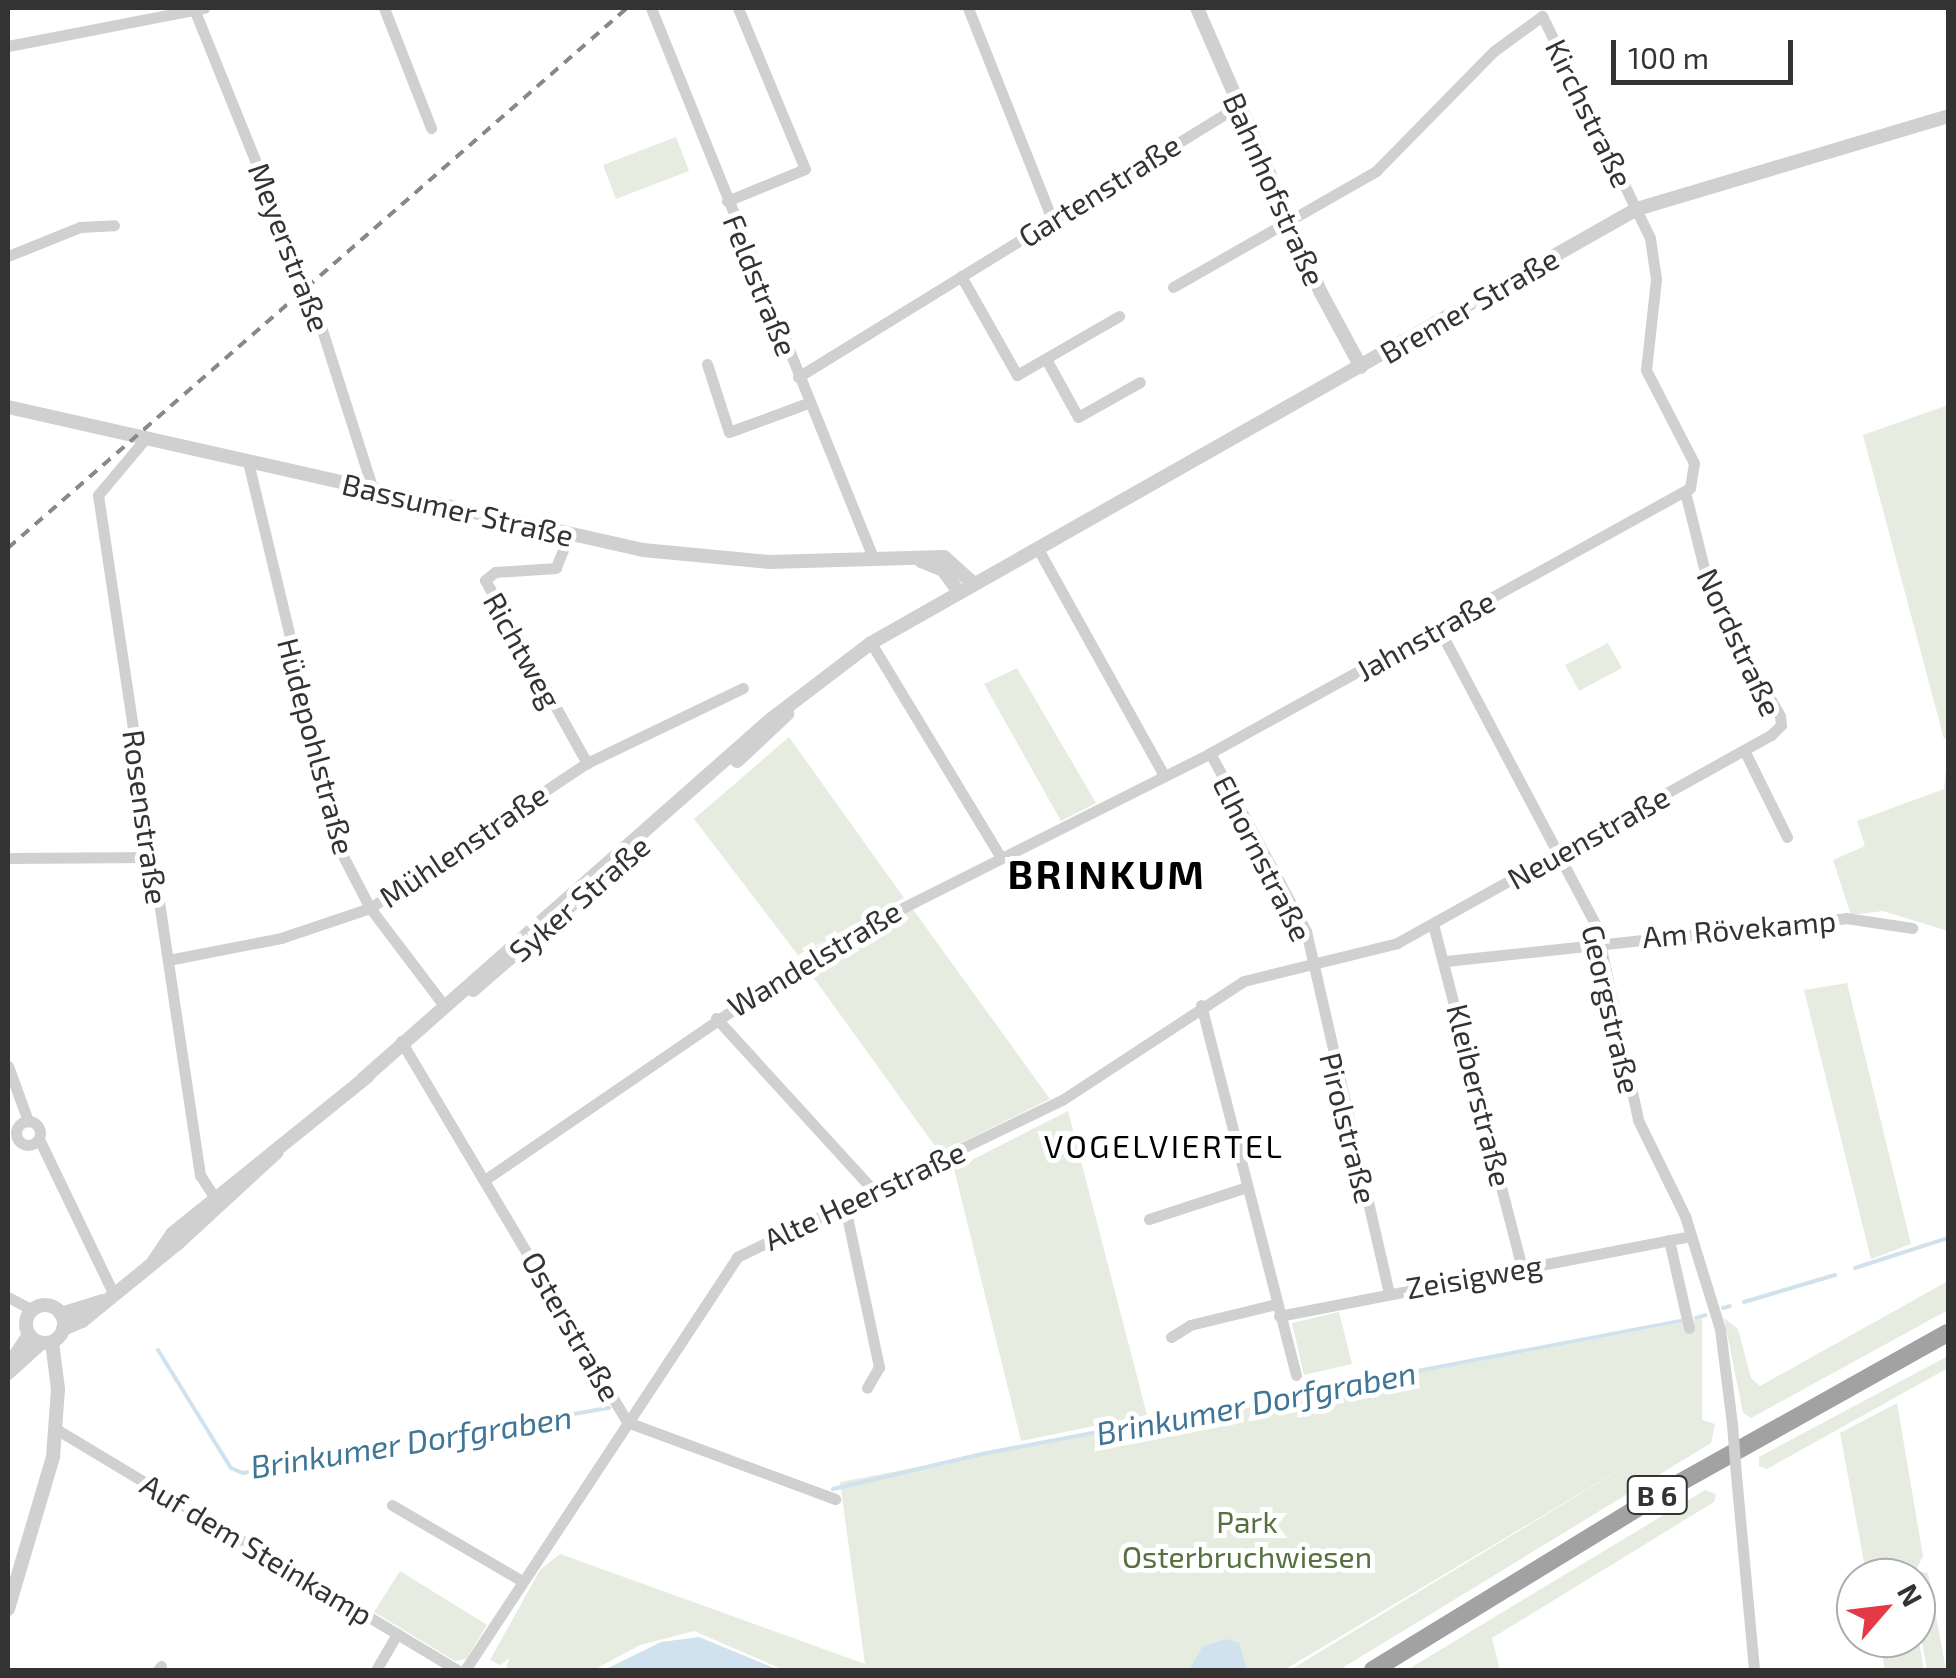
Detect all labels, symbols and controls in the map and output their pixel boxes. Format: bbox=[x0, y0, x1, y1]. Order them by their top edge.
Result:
scale bar bbox=[1616, 20, 1798, 82]
street label: Kirchstraße bbox=[1539, 33, 1641, 193]
text: 100 m bbox=[1628, 39, 1709, 75]
street label: Bahnhofstraße bbox=[1216, 87, 1334, 291]
street label: Gartenstraße bbox=[1012, 126, 1186, 254]
street label: Meyerstraße bbox=[241, 158, 339, 336]
street label: Feldstraße bbox=[716, 209, 806, 361]
street label: Bremer Straße bbox=[1373, 239, 1565, 371]
street label: Bassumer Straße bbox=[339, 465, 577, 553]
street label: Nordstraße bbox=[1690, 563, 1790, 721]
street label: Jahnstraße bbox=[1349, 582, 1501, 688]
street label: Richtweg bbox=[476, 586, 570, 714]
street label: Hüdepohlstraße bbox=[271, 634, 363, 858]
street label: Rosenstraße bbox=[116, 727, 176, 907]
street label: Elhornstraße bbox=[1206, 769, 1320, 947]
street label: Mühlenstraße bbox=[372, 776, 554, 914]
street label: Neuenstraße bbox=[1501, 778, 1675, 896]
street label: Syker Straße bbox=[501, 827, 657, 969]
district label: BRINKUM bbox=[1008, 849, 1206, 897]
street label: Wandelstraße bbox=[721, 892, 907, 1024]
street label: Am Rövekamp bbox=[1641, 902, 1837, 954]
street label: Georgstraße bbox=[1575, 921, 1649, 1097]
street label: Kleiberstraße bbox=[1440, 1000, 1520, 1190]
street label: Pirolstraße bbox=[1313, 1049, 1385, 1207]
district label: VOGELVIERTEL bbox=[1044, 1126, 1284, 1164]
street label: Alte Heerstraße bbox=[758, 1133, 970, 1257]
street label: Osterstraße bbox=[515, 1245, 629, 1407]
street label: Zeisigweg bbox=[1403, 1246, 1545, 1306]
water label: Brinkumer Dorfgraben bbox=[1092, 1352, 1420, 1452]
water label: Brinkumer Dorfgraben bbox=[247, 1397, 575, 1485]
street label: Auf dem Steinkamp bbox=[134, 1465, 380, 1633]
road number: B 6 bbox=[1624, 1472, 1690, 1518]
park label: Park Osterbruchwiesen bbox=[1122, 1503, 1372, 1574]
north arrow bbox=[1836, 1558, 1936, 1658]
text: N bbox=[1891, 1578, 1930, 1612]

